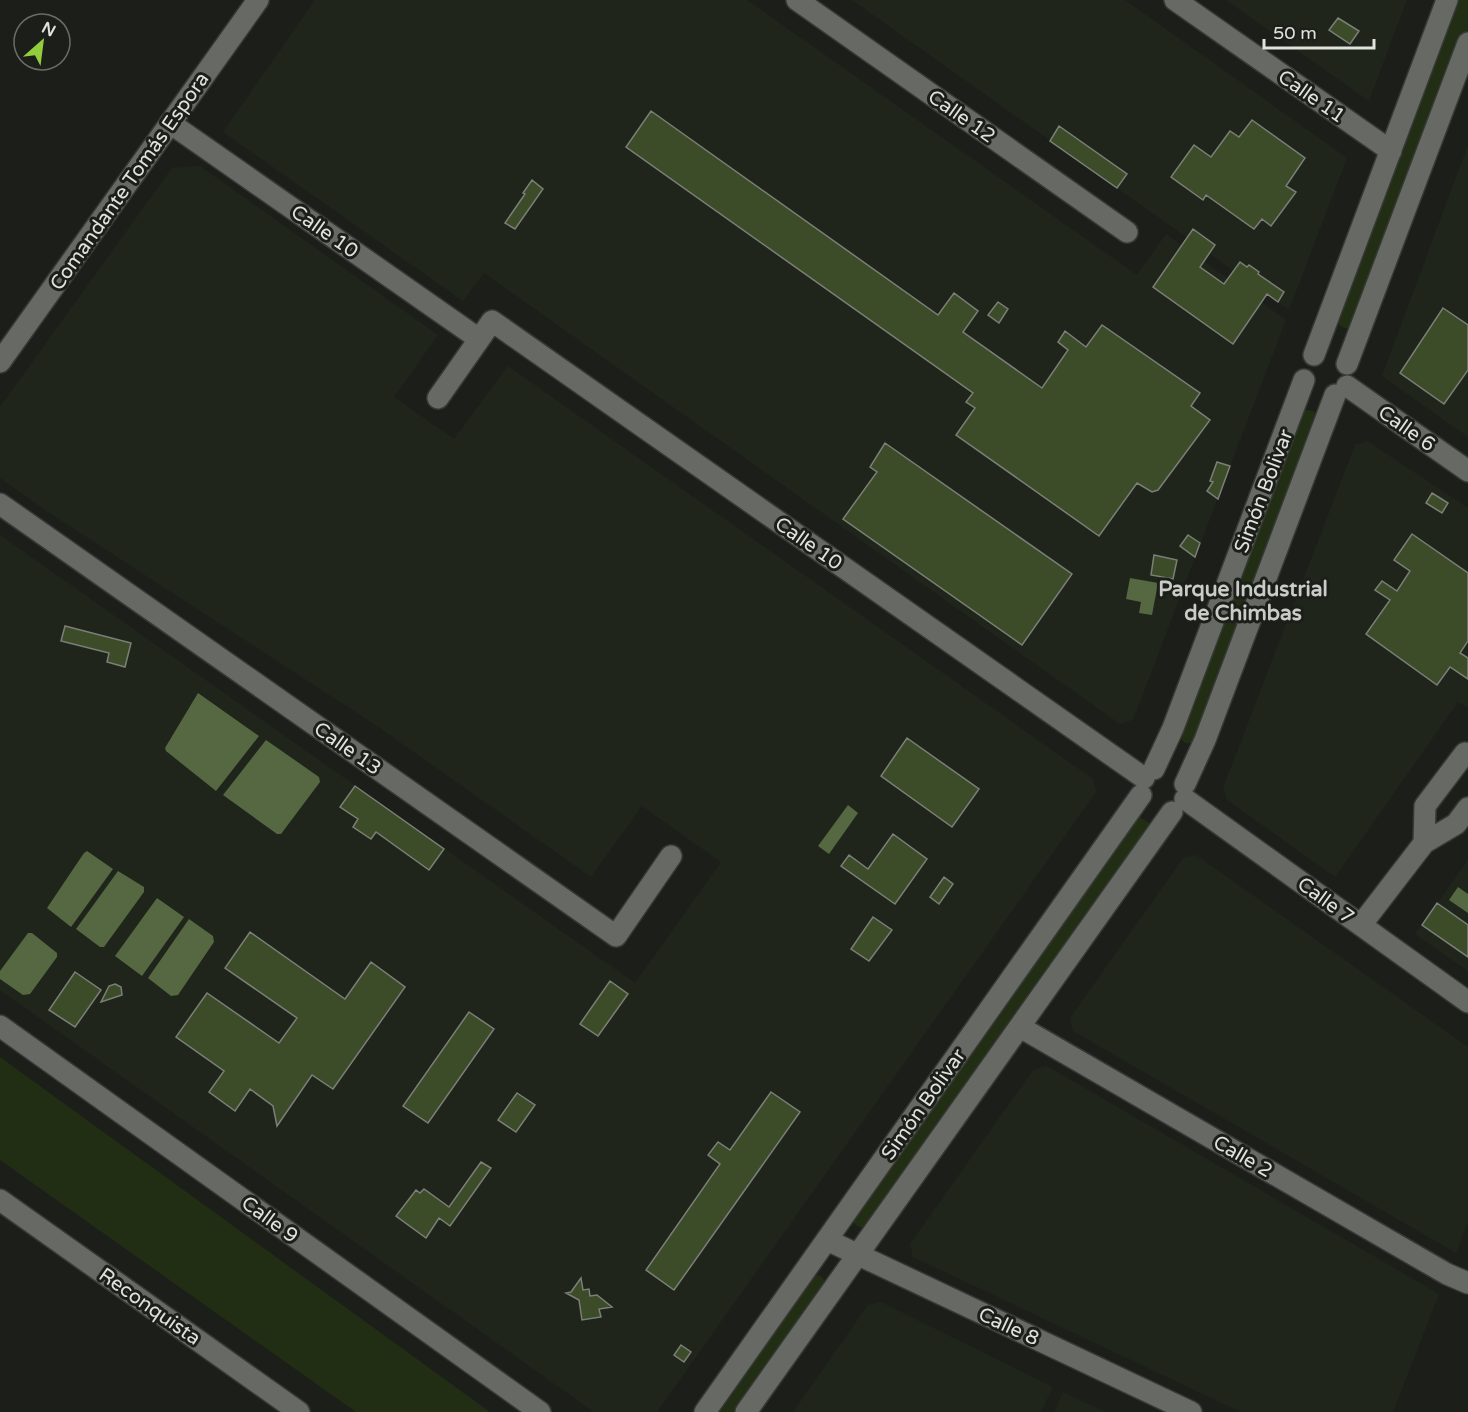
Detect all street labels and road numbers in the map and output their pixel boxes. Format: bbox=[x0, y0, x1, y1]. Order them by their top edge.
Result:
street label: Calle 11 bbox=[1273, 65, 1350, 129]
street label: Comandante Tomás Espora bbox=[45, 68, 214, 295]
street label: Calle 12 bbox=[923, 85, 1000, 149]
street label: Calle 10 bbox=[286, 200, 363, 264]
street label: Calle 6 bbox=[1373, 401, 1440, 457]
street label: Simón Bolivar bbox=[1229, 426, 1299, 556]
street label: Calle 10 bbox=[770, 512, 847, 576]
street label: Calle 13 bbox=[309, 717, 386, 781]
street label: Calle 7 bbox=[1292, 872, 1358, 929]
street label: Simón Bolivar bbox=[877, 1044, 971, 1165]
street label: Calle 2 bbox=[1209, 1130, 1276, 1183]
street label: Calle 9 bbox=[236, 1191, 302, 1248]
street label: Reconquista bbox=[94, 1263, 205, 1351]
street label: Calle 8 bbox=[974, 1302, 1043, 1351]

